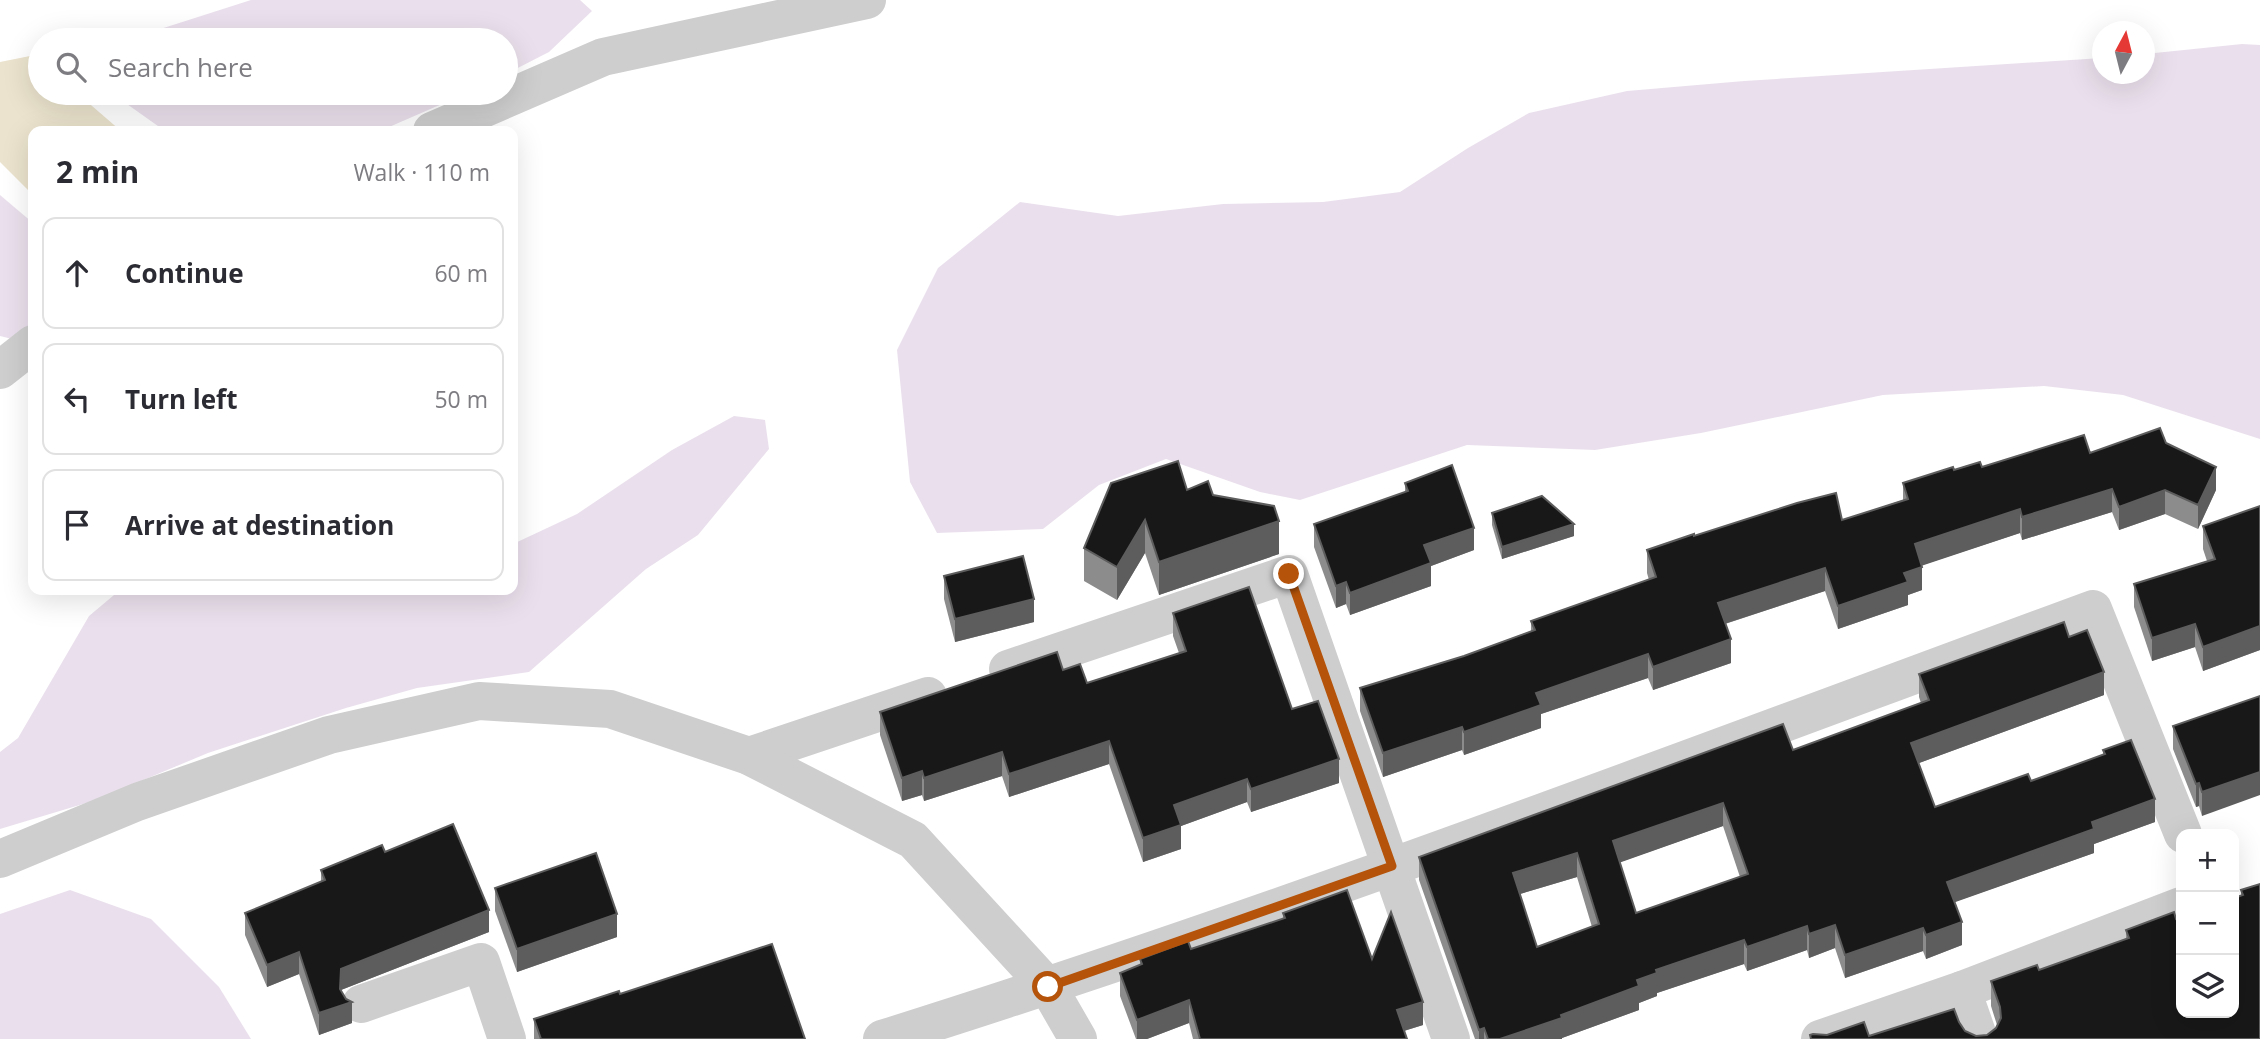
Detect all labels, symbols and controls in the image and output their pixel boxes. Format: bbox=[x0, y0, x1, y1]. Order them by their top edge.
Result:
north arrow bbox=[2092, 21, 2155, 84]
search box bbox=[28, 28, 518, 105]
icon: search bbox=[52, 48, 90, 86]
text: Search here bbox=[108, 49, 253, 85]
text: 2 min bbox=[56, 151, 139, 192]
text: Walk · 110 m bbox=[353, 156, 490, 188]
icon: ahead bbox=[58, 254, 96, 292]
text: Continue bbox=[125, 255, 244, 291]
text: 60 m bbox=[434, 257, 488, 289]
icon: left bbox=[58, 380, 96, 418]
text: Turn left bbox=[125, 381, 237, 417]
text: 50 m bbox=[434, 383, 488, 415]
icon: arrive bbox=[58, 506, 96, 544]
text: Arrive at destination bbox=[125, 507, 394, 543]
route end bbox=[1273, 558, 1304, 589]
map controls bbox=[2176, 829, 2239, 1018]
button: + bbox=[2176, 829, 2239, 892]
button: − bbox=[2176, 892, 2239, 955]
button: layers bbox=[2176, 955, 2239, 1018]
route start bbox=[1032, 971, 1063, 1002]

